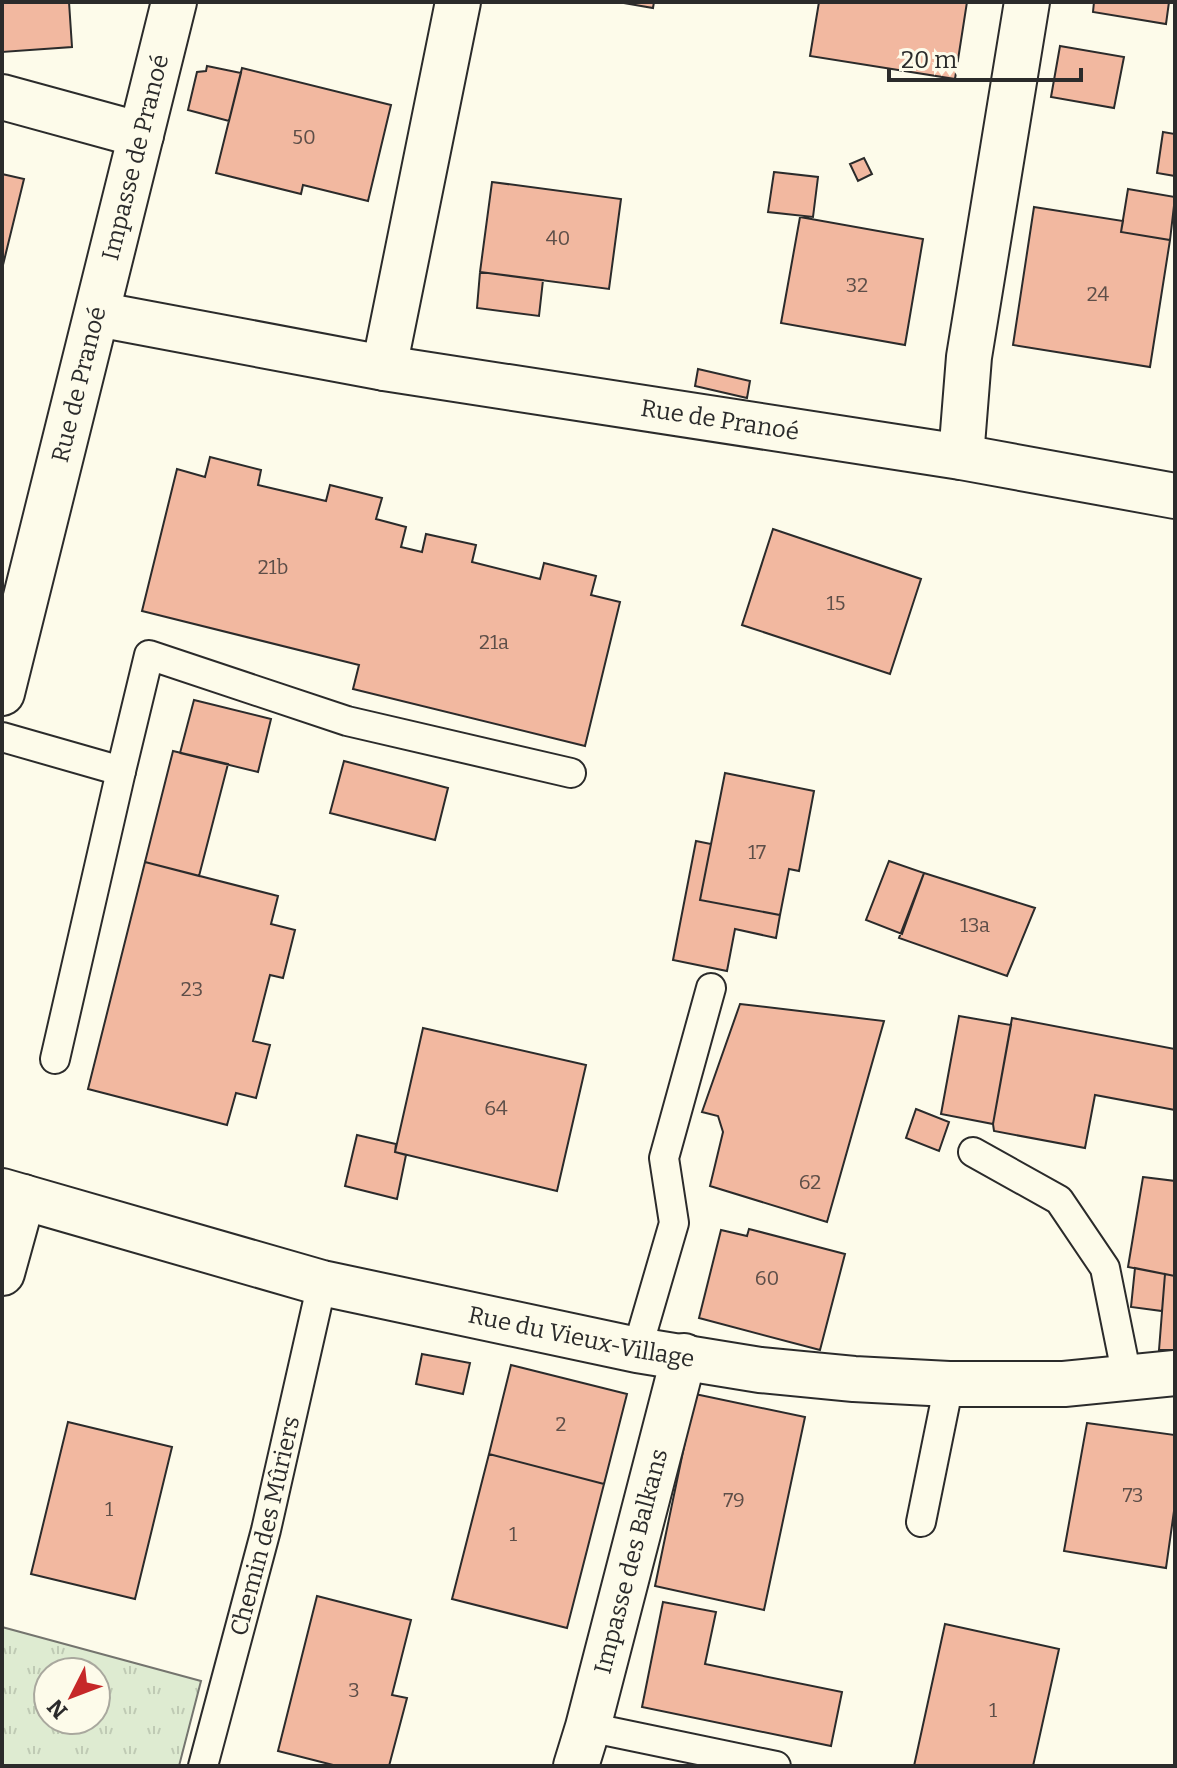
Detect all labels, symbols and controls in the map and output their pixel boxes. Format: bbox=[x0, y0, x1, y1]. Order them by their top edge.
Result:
scale bar bbox=[889, 32, 1081, 82]
text: 20 m bbox=[901, 46, 957, 74]
street label: Impasse de Pranoé bbox=[96, 52, 174, 263]
house number: 50 bbox=[292, 125, 316, 149]
house number: 40 bbox=[546, 226, 570, 250]
house number: 32 bbox=[846, 273, 868, 297]
house number: 24 bbox=[1087, 282, 1110, 306]
street label: Rue de Pranoé bbox=[46, 304, 112, 465]
street label: Rue de Pranoé bbox=[639, 394, 801, 446]
house number: 21b bbox=[258, 555, 288, 579]
house number: 15 bbox=[827, 591, 845, 615]
house number: 21a bbox=[479, 630, 509, 654]
house number: 17 bbox=[748, 840, 766, 864]
house number: 13a bbox=[960, 913, 990, 937]
house number: 23 bbox=[181, 977, 203, 1001]
house number: 64 bbox=[484, 1096, 508, 1120]
house number: 62 bbox=[799, 1170, 821, 1194]
house number: 60 bbox=[755, 1266, 779, 1290]
street label: Rue du Vieux-Village bbox=[466, 1301, 697, 1373]
house number: 2 bbox=[556, 1412, 566, 1436]
street label: Chemin des Mûriers bbox=[224, 1413, 305, 1639]
street label: Impasse des Balkans bbox=[588, 1446, 673, 1677]
house number: 73 bbox=[1122, 1483, 1144, 1507]
house number: 79 bbox=[723, 1488, 745, 1512]
house number: 1 bbox=[105, 1497, 113, 1521]
house number: 1 bbox=[509, 1522, 517, 1546]
north arrow bbox=[32, 1656, 112, 1736]
house number: 3 bbox=[348, 1678, 360, 1702]
text: N bbox=[42, 1694, 73, 1724]
house number: 1 bbox=[989, 1698, 997, 1722]

